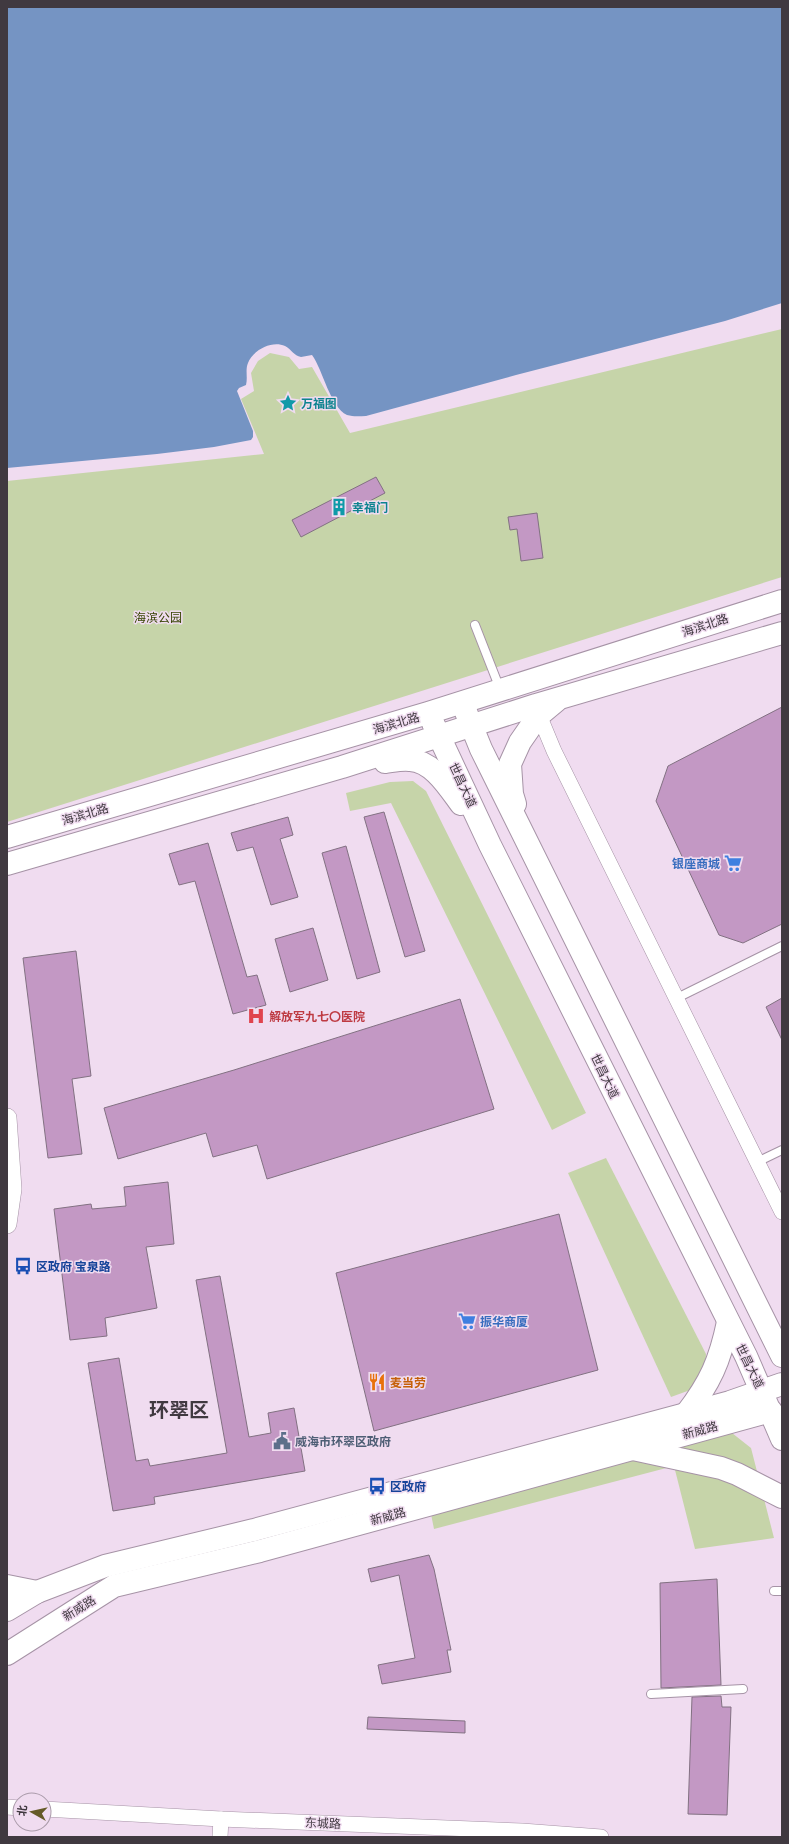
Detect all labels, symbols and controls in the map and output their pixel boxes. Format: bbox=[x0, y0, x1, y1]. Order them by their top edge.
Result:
place icon: 万福图 bbox=[278, 393, 298, 413]
place label: 万福图 bbox=[301, 396, 337, 411]
building icon: 幸福门 bbox=[329, 497, 349, 517]
place label: 幸福门 bbox=[352, 500, 388, 515]
park label: 海滨公园 bbox=[134, 610, 182, 625]
street label: 海滨北路 bbox=[680, 610, 730, 640]
street label: 海滨北路 bbox=[371, 709, 421, 737]
street label: 世昌大道 bbox=[446, 760, 480, 810]
street label: 海滨北路 bbox=[60, 800, 110, 828]
supermarket icon: 银座商城 bbox=[723, 853, 743, 873]
place label: 银座商城 bbox=[672, 856, 720, 871]
hospital icon: 解放军九七〇医院 bbox=[246, 1006, 266, 1026]
place label: 解放军九七〇医院 bbox=[269, 1009, 365, 1024]
street label: 世昌大道 bbox=[588, 1051, 622, 1101]
bus stop icon: 区政府 宝泉路 bbox=[13, 1256, 33, 1276]
place label: 区政府 宝泉路 bbox=[36, 1259, 111, 1274]
supermarket icon: 振华商厦 bbox=[457, 1311, 477, 1331]
place label: 振华商厦 bbox=[480, 1314, 528, 1329]
street label: 世昌大道 bbox=[733, 1341, 767, 1391]
restaurant icon: 麦当劳 bbox=[367, 1372, 387, 1392]
place label: 麦当劳 bbox=[390, 1375, 426, 1390]
district label: 环翠区 bbox=[149, 1396, 209, 1423]
street label: 新威路 bbox=[681, 1418, 719, 1442]
public building icon: 威海市环翠区政府 bbox=[272, 1431, 292, 1451]
place label: 威海市环翠区政府 bbox=[295, 1434, 391, 1449]
bus stop icon: 区政府 bbox=[367, 1476, 387, 1496]
place label: 区政府 bbox=[390, 1479, 426, 1494]
street label: 新威路 bbox=[369, 1504, 407, 1528]
street label: 新威路 bbox=[60, 1592, 98, 1624]
north arrow bbox=[12, 1792, 52, 1832]
text: 北 bbox=[14, 1804, 30, 1817]
street label: 东城路 bbox=[305, 1815, 341, 1831]

